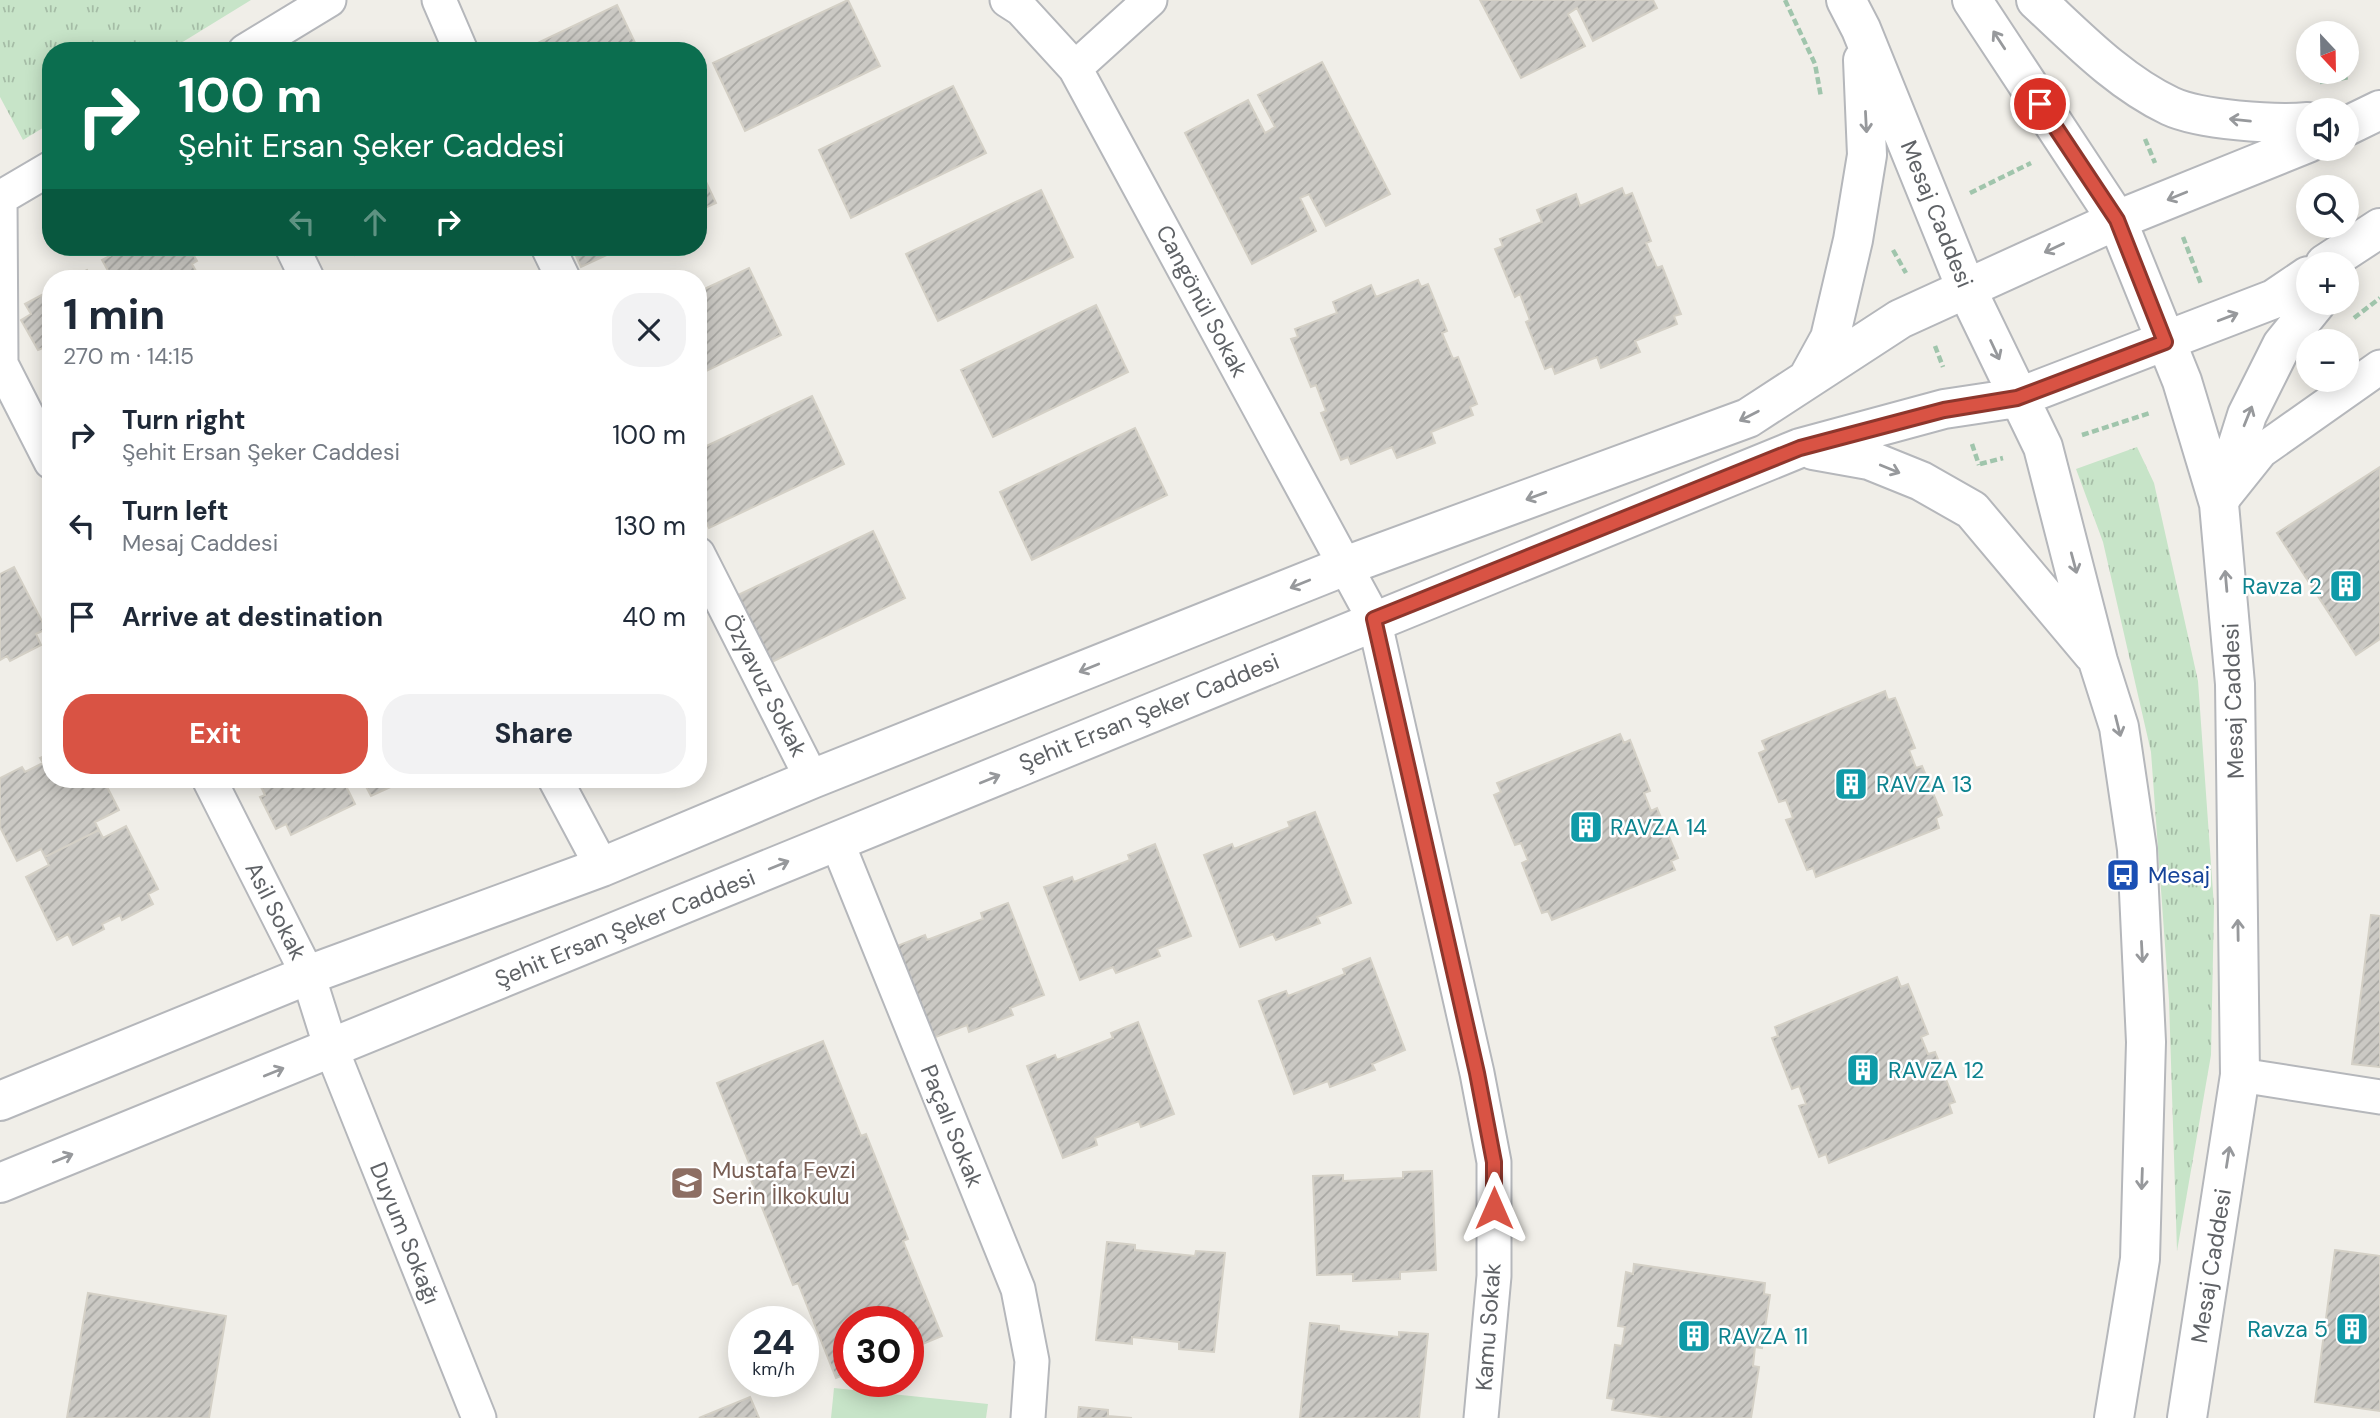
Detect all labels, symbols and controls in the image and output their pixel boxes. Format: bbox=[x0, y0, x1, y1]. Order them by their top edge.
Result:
north arrow bbox=[2296, 21, 2359, 84]
map controls bbox=[2296, 21, 2359, 392]
one-way arrow bbox=[1991, 31, 2006, 50]
text: 100 m bbox=[178, 63, 322, 127]
icon: right bbox=[63, 70, 154, 161]
pin bbox=[2010, 74, 2070, 134]
icon: arrive bbox=[2021, 85, 2059, 123]
button: sound bbox=[2296, 98, 2359, 161]
one-way arrow bbox=[1859, 110, 1872, 133]
one-way arrow bbox=[2229, 113, 2252, 126]
text: Şehit Ersan Şeker Caddesi bbox=[178, 125, 565, 167]
street label: Mesaj Caddesi bbox=[1894, 136, 1980, 292]
button: search bbox=[2296, 175, 2359, 238]
one-way arrow bbox=[2166, 190, 2188, 203]
icon: left bbox=[283, 203, 321, 241]
icon: ahead bbox=[356, 203, 394, 241]
icon: right bbox=[429, 203, 467, 241]
street label: Cangönül Sokak bbox=[1149, 220, 1255, 383]
one-way arrow bbox=[2044, 242, 2066, 255]
button: + bbox=[2296, 252, 2359, 315]
text: 1 min bbox=[63, 287, 165, 342]
button: close bbox=[612, 293, 686, 367]
one-way arrow bbox=[2217, 309, 2239, 322]
button: − bbox=[2296, 329, 2359, 392]
one-way arrow bbox=[1989, 339, 2002, 361]
text: 270 m · 14:15 bbox=[63, 341, 194, 371]
text: Turn right bbox=[122, 403, 246, 437]
one-way arrow bbox=[2243, 405, 2256, 427]
one-way arrow bbox=[1739, 410, 1760, 424]
icon: right bbox=[63, 416, 101, 454]
text: 100 m bbox=[612, 418, 686, 452]
text: Şehit Ersan Şeker Caddesi bbox=[122, 437, 400, 467]
one-way arrow bbox=[1879, 463, 1901, 476]
one-way arrow bbox=[1525, 491, 1547, 503]
text: Turn left bbox=[122, 494, 229, 528]
icon: left bbox=[63, 507, 101, 545]
text: 130 m bbox=[615, 509, 686, 543]
text: Mesaj Caddesi bbox=[122, 528, 278, 558]
one-way arrow bbox=[2068, 551, 2081, 573]
building icon: Ravza 2 bbox=[2327, 567, 2365, 605]
one-way arrow bbox=[2219, 570, 2232, 593]
place label: Ravza 2 bbox=[2242, 571, 2322, 601]
one-way arrow bbox=[1289, 578, 1311, 591]
icon: arrive bbox=[63, 598, 101, 636]
text: Arrive at destination bbox=[122, 600, 383, 634]
text: 40 m bbox=[622, 600, 686, 634]
street label: Özyavuz Sokak bbox=[716, 608, 814, 762]
street label: Mesaj Caddesi bbox=[2215, 622, 2251, 780]
street label: Şehit Ersan Şeker Caddesi bbox=[1014, 646, 1284, 778]
one-way arrow bbox=[1078, 663, 1100, 676]
button: Exit bbox=[63, 694, 368, 774]
button: Share bbox=[382, 694, 686, 774]
one-way arrow bbox=[2112, 714, 2125, 737]
building icon: RAVZA 13 bbox=[1832, 765, 1870, 803]
place label: RAVZA 13 bbox=[1876, 769, 1973, 799]
one-way arrow bbox=[978, 771, 1000, 784]
building icon: RAVZA 14 bbox=[1567, 808, 1605, 846]
place label: RAVZA 14 bbox=[1610, 812, 1707, 842]
bus stop icon: Mesaj bbox=[2104, 856, 2142, 894]
street label: Asil Sokak bbox=[239, 857, 314, 965]
one-way arrow bbox=[768, 858, 790, 871]
place label: Mesaj bbox=[2148, 860, 2210, 890]
street label: Şehit Ersan Şeker Caddesi bbox=[490, 862, 760, 994]
one-way arrow bbox=[2232, 919, 2245, 942]
one-way arrow bbox=[2136, 940, 2149, 962]
building icon: RAVZA 12 bbox=[1844, 1051, 1882, 1089]
place label: RAVZA 12 bbox=[1888, 1055, 1984, 1085]
street label: Paçalı Sokak bbox=[914, 1060, 990, 1192]
one-way arrow bbox=[263, 1064, 284, 1077]
one-way arrow bbox=[2222, 1146, 2235, 1169]
one-way arrow bbox=[52, 1150, 74, 1163]
place label: Mustafa Fevzi Serin İlkokulu bbox=[712, 1155, 856, 1211]
street label: Duyum Sokağı bbox=[363, 1158, 447, 1308]
school or university icon: Mustafa Fevzi Serin İlkokulu bbox=[668, 1164, 706, 1202]
one-way arrow bbox=[2135, 1167, 2149, 1190]
position arrow bbox=[1457, 1171, 1531, 1245]
street label: Mesaj Caddesi bbox=[2184, 1187, 2238, 1345]
street label: Kamu Sokak bbox=[1469, 1262, 1507, 1392]
speed limit sign: 30 bbox=[833, 1306, 924, 1397]
building icon: Ravza 5 bbox=[2333, 1310, 2371, 1348]
place label: Ravza 5 bbox=[2247, 1314, 2328, 1344]
building icon: RAVZA 11 bbox=[1675, 1317, 1713, 1355]
text: 24 bbox=[752, 1319, 795, 1365]
place label: RAVZA 11 bbox=[1718, 1321, 1808, 1351]
text: km/h bbox=[752, 1357, 795, 1381]

